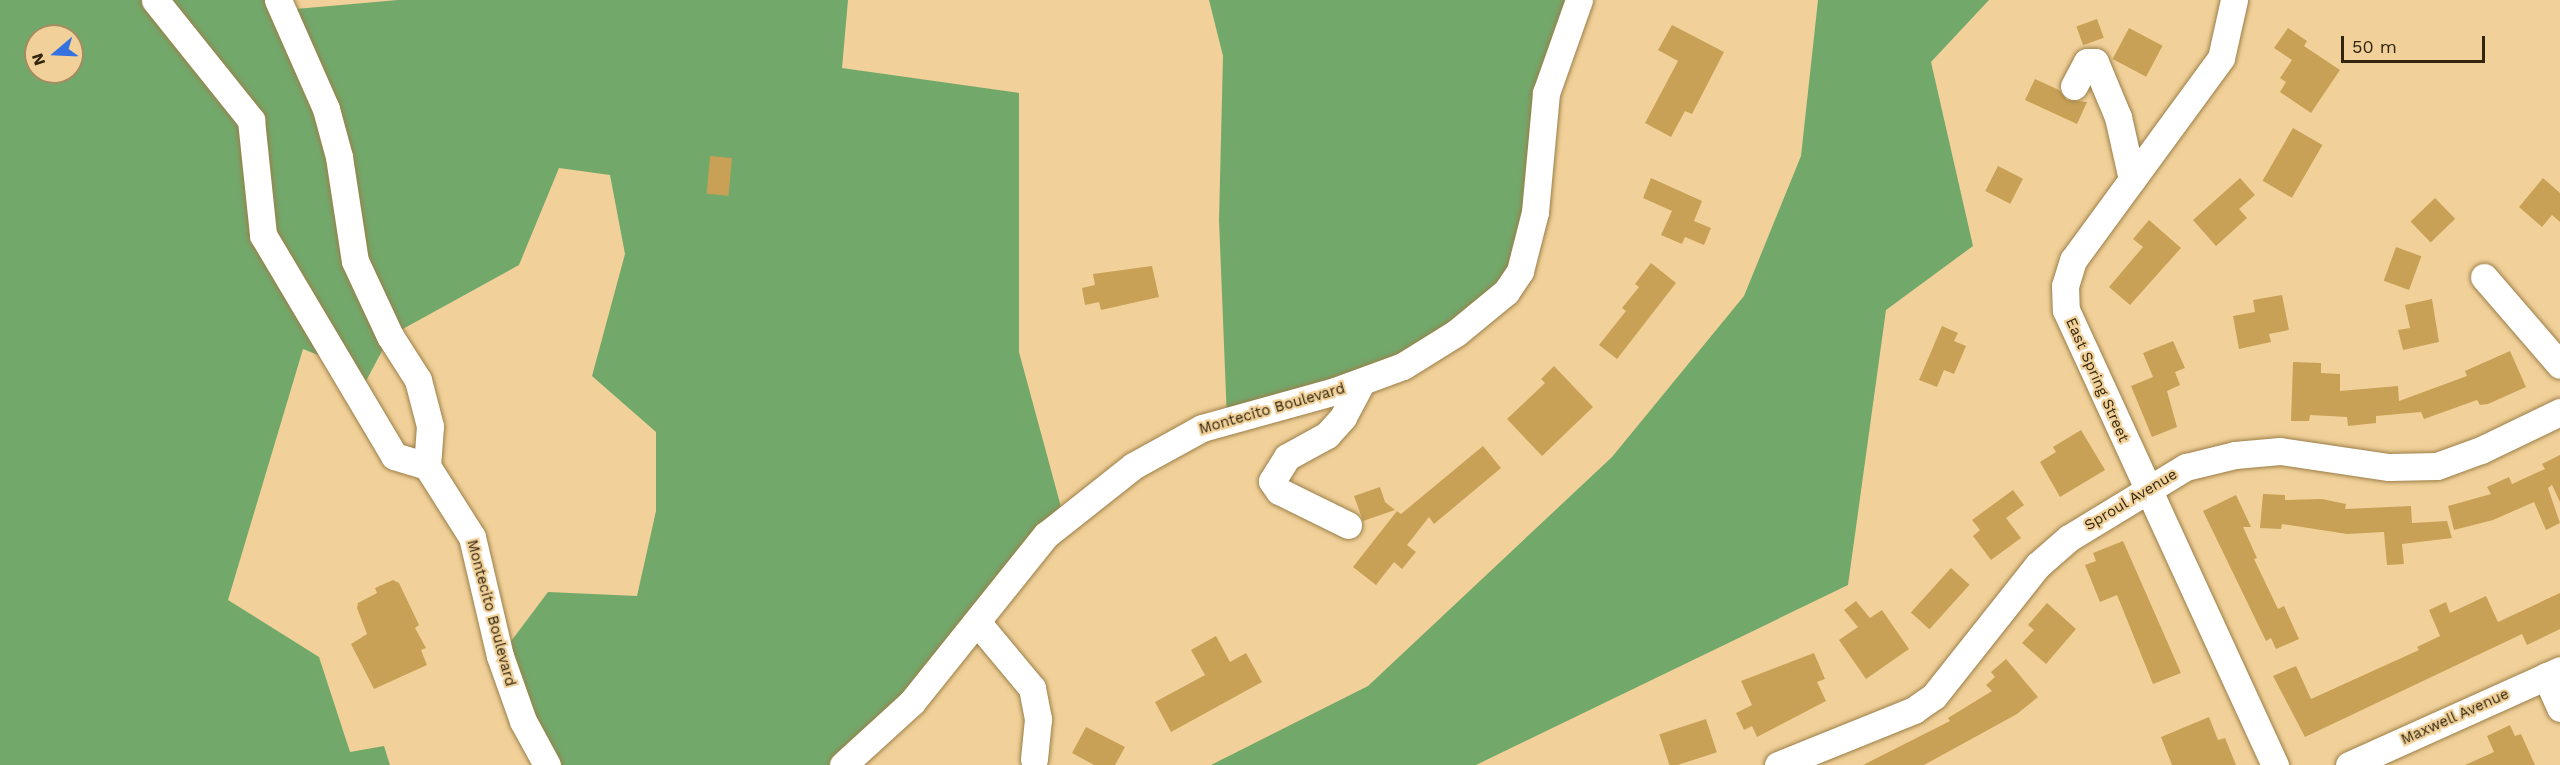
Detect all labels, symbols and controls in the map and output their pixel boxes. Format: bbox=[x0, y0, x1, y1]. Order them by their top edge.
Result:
north arrow bbox=[24, 24, 84, 84]
scale bar bbox=[2344, 24, 2488, 62]
text: 50 m bbox=[2352, 36, 2397, 57]
text: N bbox=[27, 51, 49, 68]
street label: East Spring Street bbox=[2062, 315, 2132, 445]
street label: Montecito Boulevard bbox=[1197, 380, 1347, 438]
street label: Sproul Avenue bbox=[2081, 465, 2181, 535]
street label: Montecito Boulevard bbox=[463, 538, 519, 688]
street label: Maxwell Avenue bbox=[2398, 685, 2512, 749]

